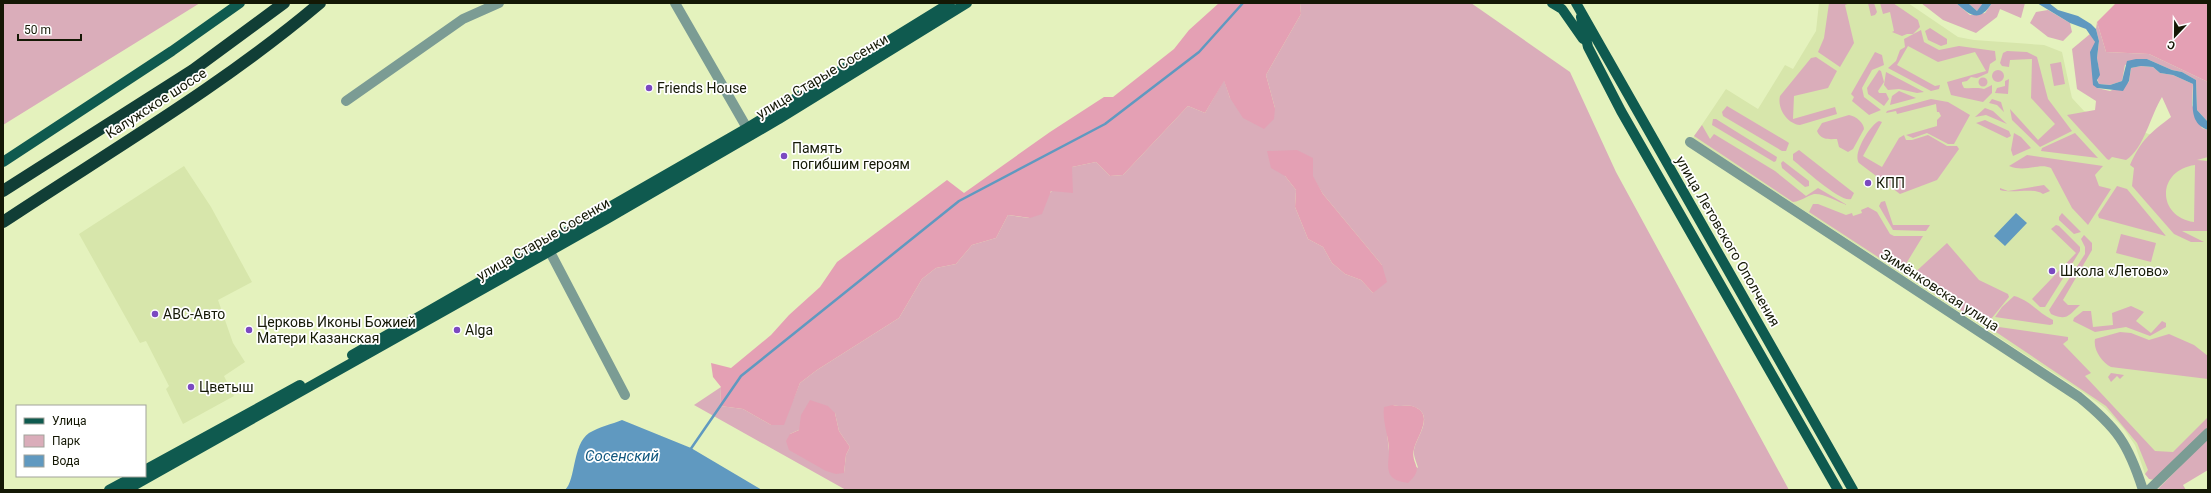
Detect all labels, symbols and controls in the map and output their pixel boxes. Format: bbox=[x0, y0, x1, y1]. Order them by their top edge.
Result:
scale bar bbox=[18, 16, 81, 42]
north arrow bbox=[2155, 16, 2195, 56]
text: 50 m bbox=[24, 23, 51, 37]
street label: улица Старые Сосенки bbox=[753, 30, 891, 122]
text: С bbox=[2166, 37, 2177, 52]
street label: Калужское шоссе bbox=[103, 64, 209, 142]
place label: Friends House bbox=[657, 80, 747, 96]
marker: Friends House bbox=[644, 83, 654, 93]
place label: Память погибшим героям bbox=[792, 140, 910, 172]
marker: Память погибшим героям bbox=[779, 151, 789, 161]
street label: улица Летовского Ополчения bbox=[1673, 153, 1783, 329]
place label: КПП bbox=[1876, 175, 1905, 191]
marker: КПП bbox=[1863, 178, 1873, 188]
street label: улица Старые Сосенки bbox=[474, 194, 612, 284]
street label: Зимёнковская улица bbox=[1878, 246, 2002, 334]
place label: Школа «Летово» bbox=[2060, 263, 2169, 279]
marker: Школа «Летово» bbox=[2047, 266, 2057, 276]
place label: АВС-Авто bbox=[163, 306, 225, 322]
marker: АВС-Авто bbox=[150, 309, 160, 319]
place label: Церковь Иконы Божией Матери Казанская bbox=[257, 314, 416, 346]
place label: Alga bbox=[465, 322, 493, 338]
marker: Церковь Иконы Божией Матери Казанская bbox=[244, 325, 254, 335]
marker: Alga bbox=[452, 325, 462, 335]
place label: Цветыш bbox=[199, 379, 254, 395]
marker: Цветыш bbox=[186, 382, 196, 392]
legend bbox=[16, 405, 146, 477]
text: Улица bbox=[52, 414, 87, 428]
text: Парк bbox=[52, 434, 81, 448]
water label: Сосенский bbox=[585, 447, 659, 465]
text: Вода bbox=[52, 454, 80, 468]

